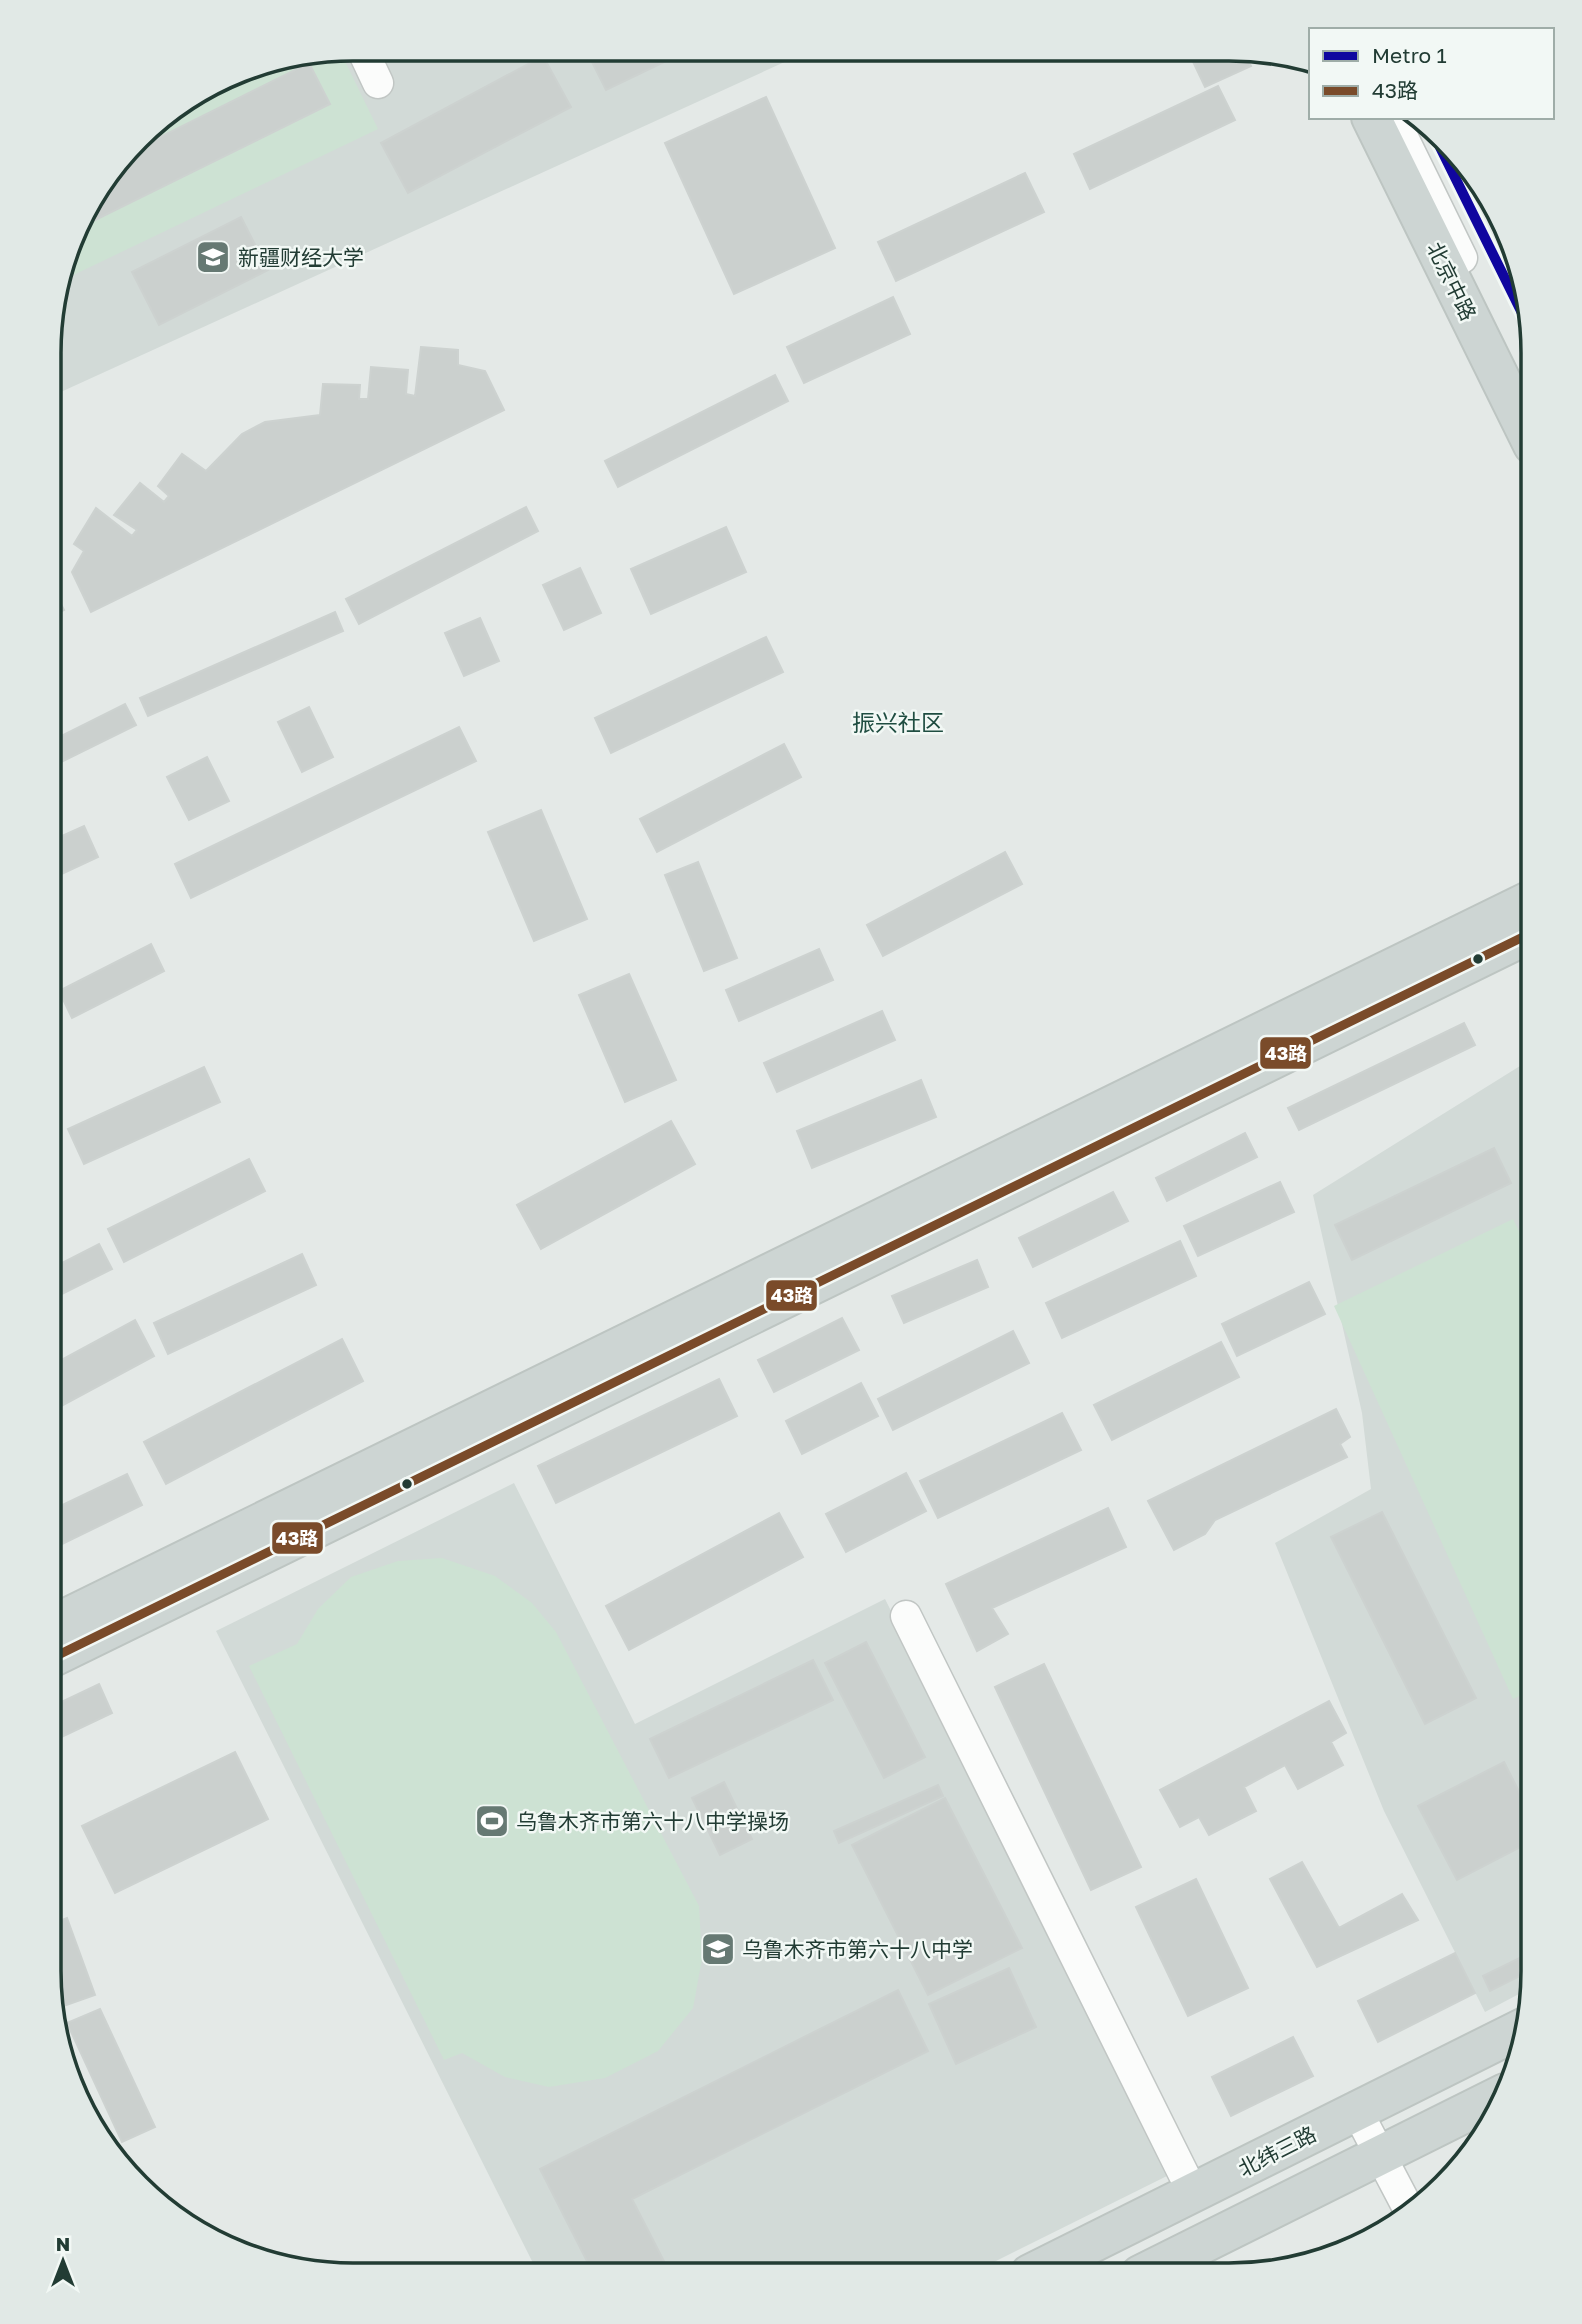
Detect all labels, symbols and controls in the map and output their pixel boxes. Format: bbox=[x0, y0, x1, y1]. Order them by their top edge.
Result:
legend bbox=[1309, 28, 1554, 119]
text: Metro 1 bbox=[1372, 42, 1447, 68]
text: 43路 bbox=[1372, 77, 1418, 103]
school or university icon: 新疆财经大学 bbox=[194, 238, 232, 276]
street label: 北京中路 bbox=[1422, 238, 1482, 324]
place label: 新疆财经大学 bbox=[238, 244, 364, 270]
district label: 振兴社区 bbox=[852, 708, 944, 736]
unlabelled marker bbox=[1471, 952, 1485, 966]
line badge: 43路 bbox=[1259, 1036, 1312, 1070]
text: 43路 bbox=[1265, 1041, 1307, 1064]
line badge: 43路 bbox=[765, 1279, 818, 1312]
text: 43路 bbox=[771, 1283, 813, 1306]
unlabelled marker bbox=[400, 1477, 414, 1491]
line badge: 43路 bbox=[271, 1521, 324, 1555]
text: 43路 bbox=[276, 1526, 318, 1549]
sports icon: 乌鲁木齐市第六十八中学操场 bbox=[473, 1802, 511, 1840]
place label: 乌鲁木齐市第六十八中学操场 bbox=[516, 1808, 789, 1834]
school or university icon: 乌鲁木齐市第六十八中学 bbox=[699, 1930, 737, 1968]
place label: 乌鲁木齐市第六十八中学 bbox=[742, 1936, 973, 1962]
street label: 北纬三路 bbox=[1234, 2120, 1320, 2182]
north arrow bbox=[28, 2226, 98, 2296]
text: N bbox=[56, 2232, 70, 2255]

